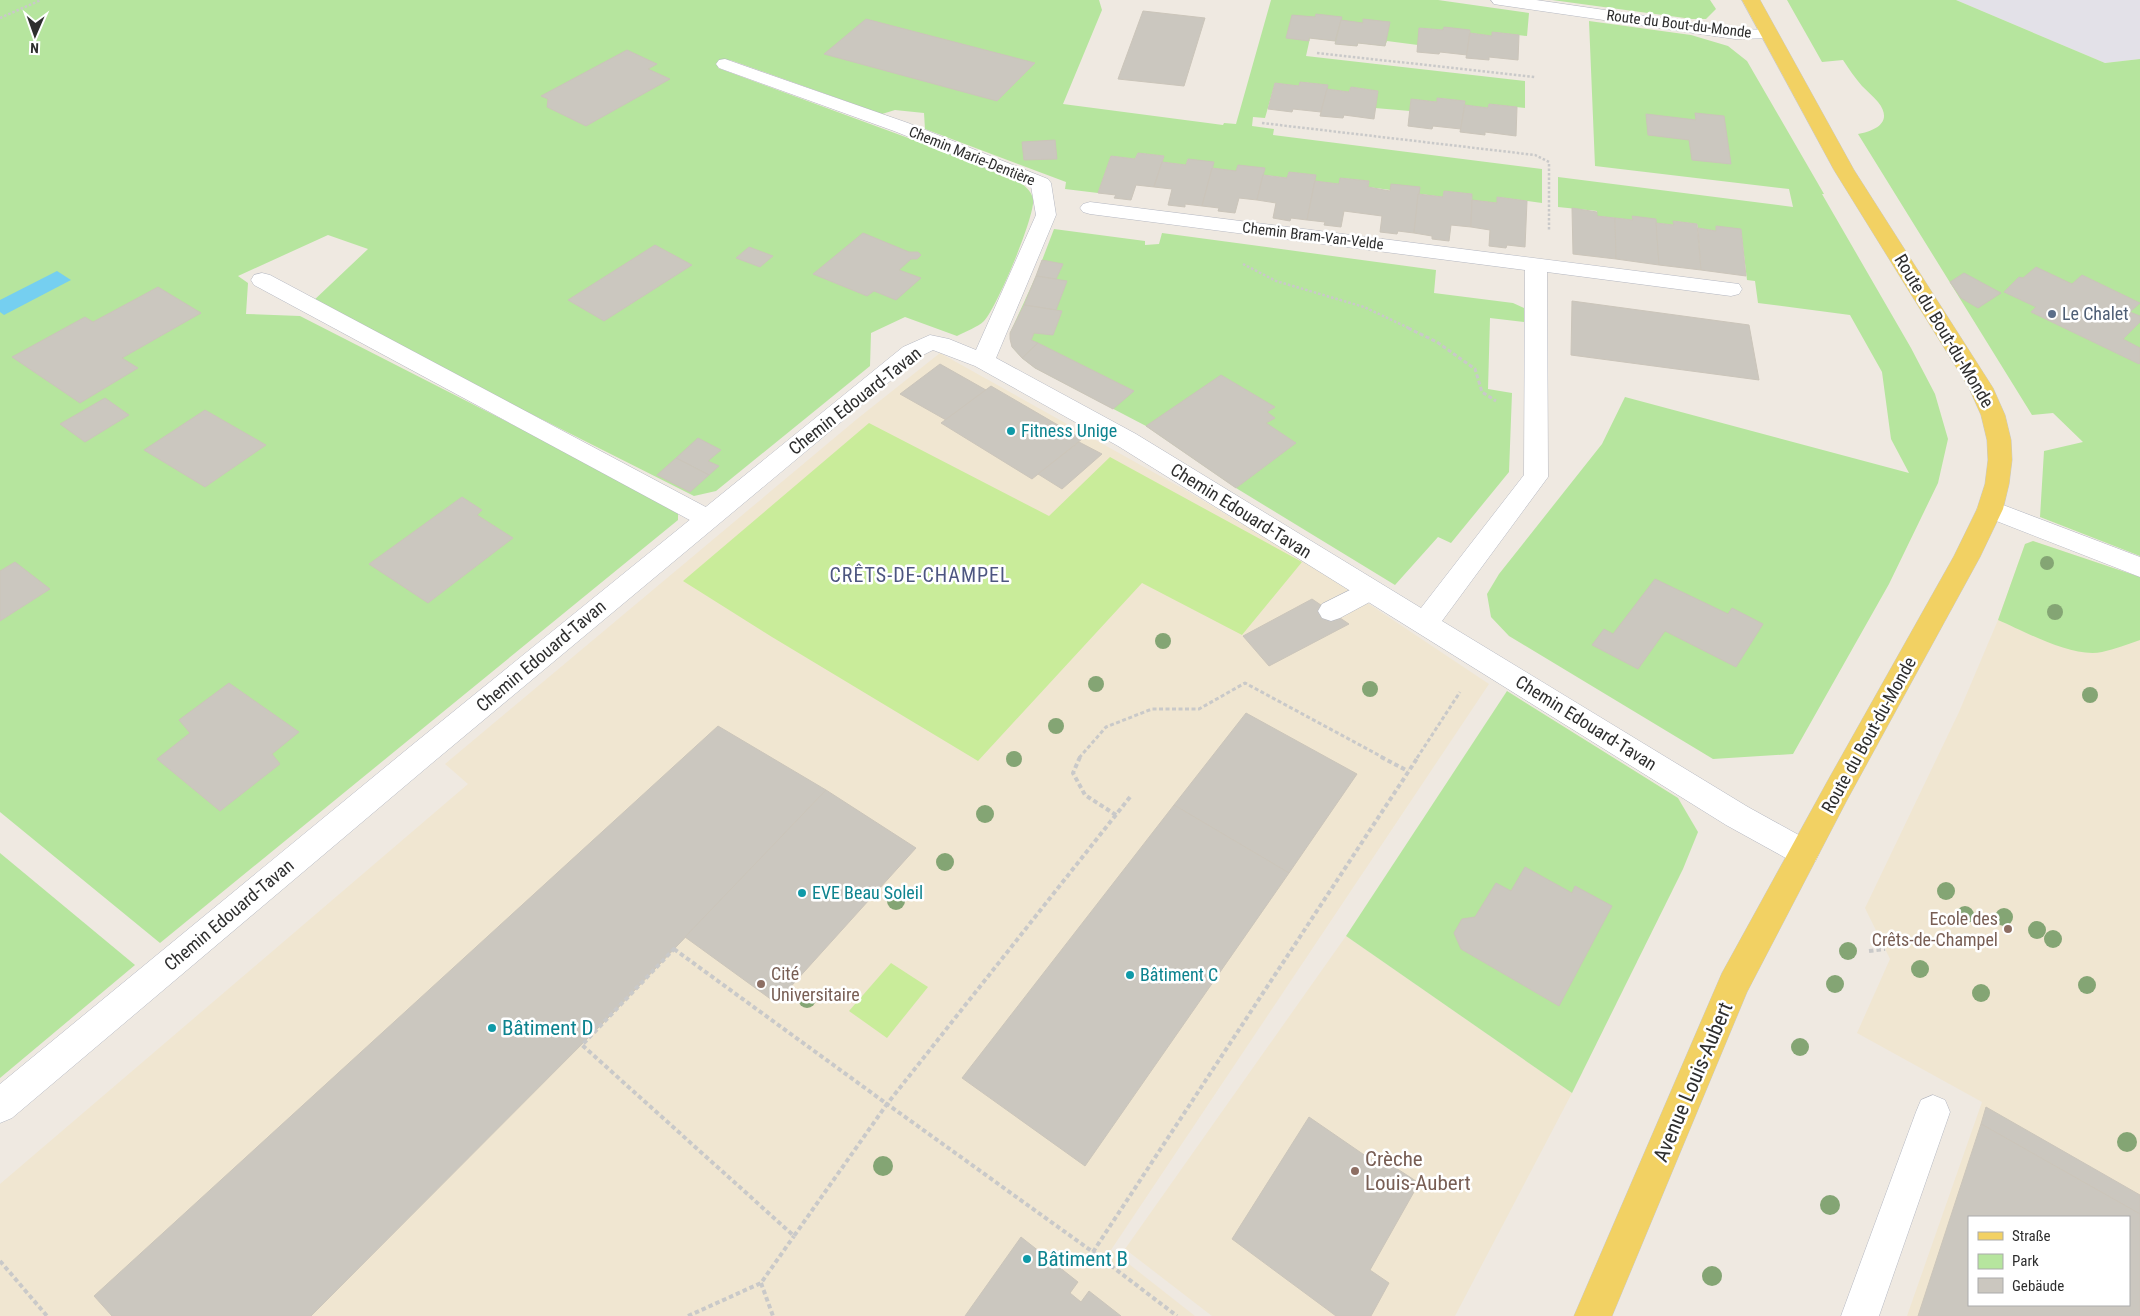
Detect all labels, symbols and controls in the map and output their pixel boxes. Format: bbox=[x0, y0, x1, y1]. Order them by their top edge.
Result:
street label: Route du Bout-du-Monde bbox=[1605, 6, 1753, 42]
north arrow bbox=[10, 10, 60, 60]
text: N bbox=[30, 40, 39, 56]
street label: Chemin Marie-Dentière bbox=[906, 122, 1038, 190]
street label: Chemin Bram-Van-Velde bbox=[1241, 218, 1385, 254]
street label: Route du Bout-du-Monde bbox=[1890, 250, 1999, 411]
place label: Le Chalet bbox=[2062, 303, 2129, 324]
marker: Le Chalet bbox=[2046, 308, 2058, 320]
street label: Chemin Edouard-Tavan bbox=[784, 342, 925, 459]
place label: Fitness Unige bbox=[1021, 420, 1117, 441]
marker: Fitness Unige bbox=[1005, 425, 1017, 437]
street label: Chemin Edouard-Tavan bbox=[1167, 459, 1316, 563]
district label: CRÊTS-DE-CHAMPEL bbox=[829, 563, 1011, 587]
street label: Chemin Edouard-Tavan bbox=[472, 595, 610, 716]
street label: Route du Bout-du-Monde bbox=[1817, 653, 1920, 816]
street label: Chemin Edouard-Tavan bbox=[1512, 671, 1661, 775]
street label: Chemin Edouard-Tavan bbox=[160, 854, 298, 975]
place label: EVE Beau Soleil bbox=[812, 882, 923, 903]
marker: EVE Beau Soleil bbox=[796, 887, 808, 899]
place label: Ecole des Crêts-de-Champel bbox=[1872, 908, 1998, 950]
marker: Ecole des Crêts-de-Champel bbox=[2002, 923, 2014, 935]
place label: Cité Universitaire bbox=[771, 963, 860, 1005]
place label: Bâtiment C bbox=[1140, 964, 1218, 985]
marker: Bâtiment C bbox=[1124, 969, 1136, 981]
marker: Cité Universitaire bbox=[755, 978, 767, 990]
street label: Avenue Louis-Aubert bbox=[1649, 999, 1737, 1165]
place label: Bâtiment D bbox=[502, 1016, 593, 1040]
marker: Bâtiment D bbox=[486, 1022, 498, 1034]
place label: Crèche Louis-Aubert bbox=[1365, 1147, 1471, 1195]
marker: Crèche Louis-Aubert bbox=[1349, 1165, 1361, 1177]
legend bbox=[1968, 1216, 2130, 1306]
text: Straße bbox=[2012, 1227, 2051, 1245]
place label: Bâtiment B bbox=[1037, 1247, 1128, 1271]
text: Park bbox=[2012, 1252, 2039, 1270]
marker: Bâtiment B bbox=[1021, 1253, 1033, 1265]
text: Gebäude bbox=[2012, 1277, 2064, 1295]

